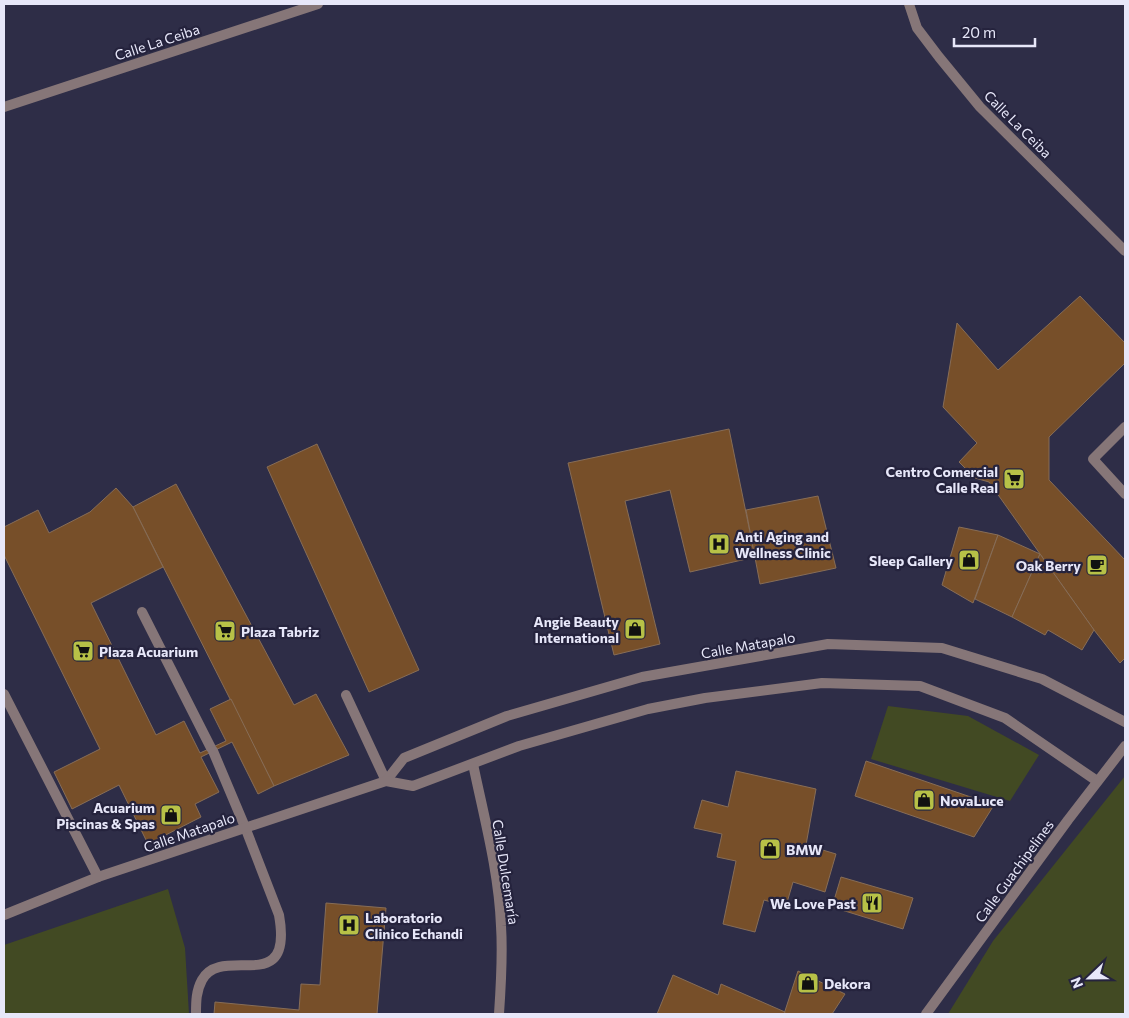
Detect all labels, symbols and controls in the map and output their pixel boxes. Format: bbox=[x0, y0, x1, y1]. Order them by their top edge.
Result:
scale bar bbox=[954, 15, 1035, 47]
street label: Calle La Ceiba bbox=[112, 20, 202, 64]
text: 20 m bbox=[962, 23, 996, 41]
street label: Calle La Ceiba bbox=[981, 87, 1055, 161]
place label: Centro Comercial Calle Real bbox=[885, 463, 998, 496]
supermarket icon: Centro Comercial Calle Real bbox=[1002, 467, 1026, 491]
place label: Anti Aging and Wellness Clinic bbox=[735, 528, 831, 561]
hospital icon: Anti Aging and Wellness Clinic bbox=[707, 532, 731, 556]
shop icon: Sleep Gallery bbox=[957, 548, 981, 572]
place label: Sleep Gallery bbox=[869, 552, 953, 569]
cafe icon: Oak Berry bbox=[1085, 553, 1109, 577]
place label: Oak Berry bbox=[1016, 557, 1081, 574]
place label: Angie Beauty International bbox=[534, 613, 619, 646]
shop icon: Angie Beauty International bbox=[623, 617, 647, 641]
supermarket icon: Plaza Tabriz bbox=[213, 619, 237, 643]
place label: Plaza Tabriz bbox=[241, 623, 319, 640]
street label: Calle Matapalo bbox=[700, 628, 796, 662]
supermarket icon: Plaza Acuarium bbox=[71, 639, 95, 663]
place label: Plaza Acuarium bbox=[99, 643, 198, 660]
shop icon: NovaLuce bbox=[912, 788, 936, 812]
place label: NovaLuce bbox=[940, 792, 1004, 809]
place label: Acuarium Piscinas & Spas bbox=[56, 799, 155, 832]
shop icon: Acuarium Piscinas & Spas bbox=[159, 803, 183, 827]
street label: Calle Matapalo bbox=[141, 808, 237, 856]
street label: Calle Guachipelines bbox=[971, 816, 1057, 926]
street label: Calle Dulcemaría bbox=[489, 818, 523, 926]
shop icon: BMW bbox=[758, 837, 782, 861]
place label: BMW bbox=[786, 841, 823, 858]
restaurant icon: We Love Past bbox=[860, 891, 884, 915]
place label: We Love Past bbox=[770, 895, 856, 912]
place label: Laboratorio Clinico Echandi bbox=[365, 909, 463, 942]
hospital icon: Laboratorio Clinico Echandi bbox=[337, 913, 361, 937]
north arrow bbox=[1064, 953, 1114, 1003]
shop icon: Dekora bbox=[796, 971, 820, 995]
place label: Dekora bbox=[824, 975, 871, 992]
text: N bbox=[1067, 975, 1086, 991]

